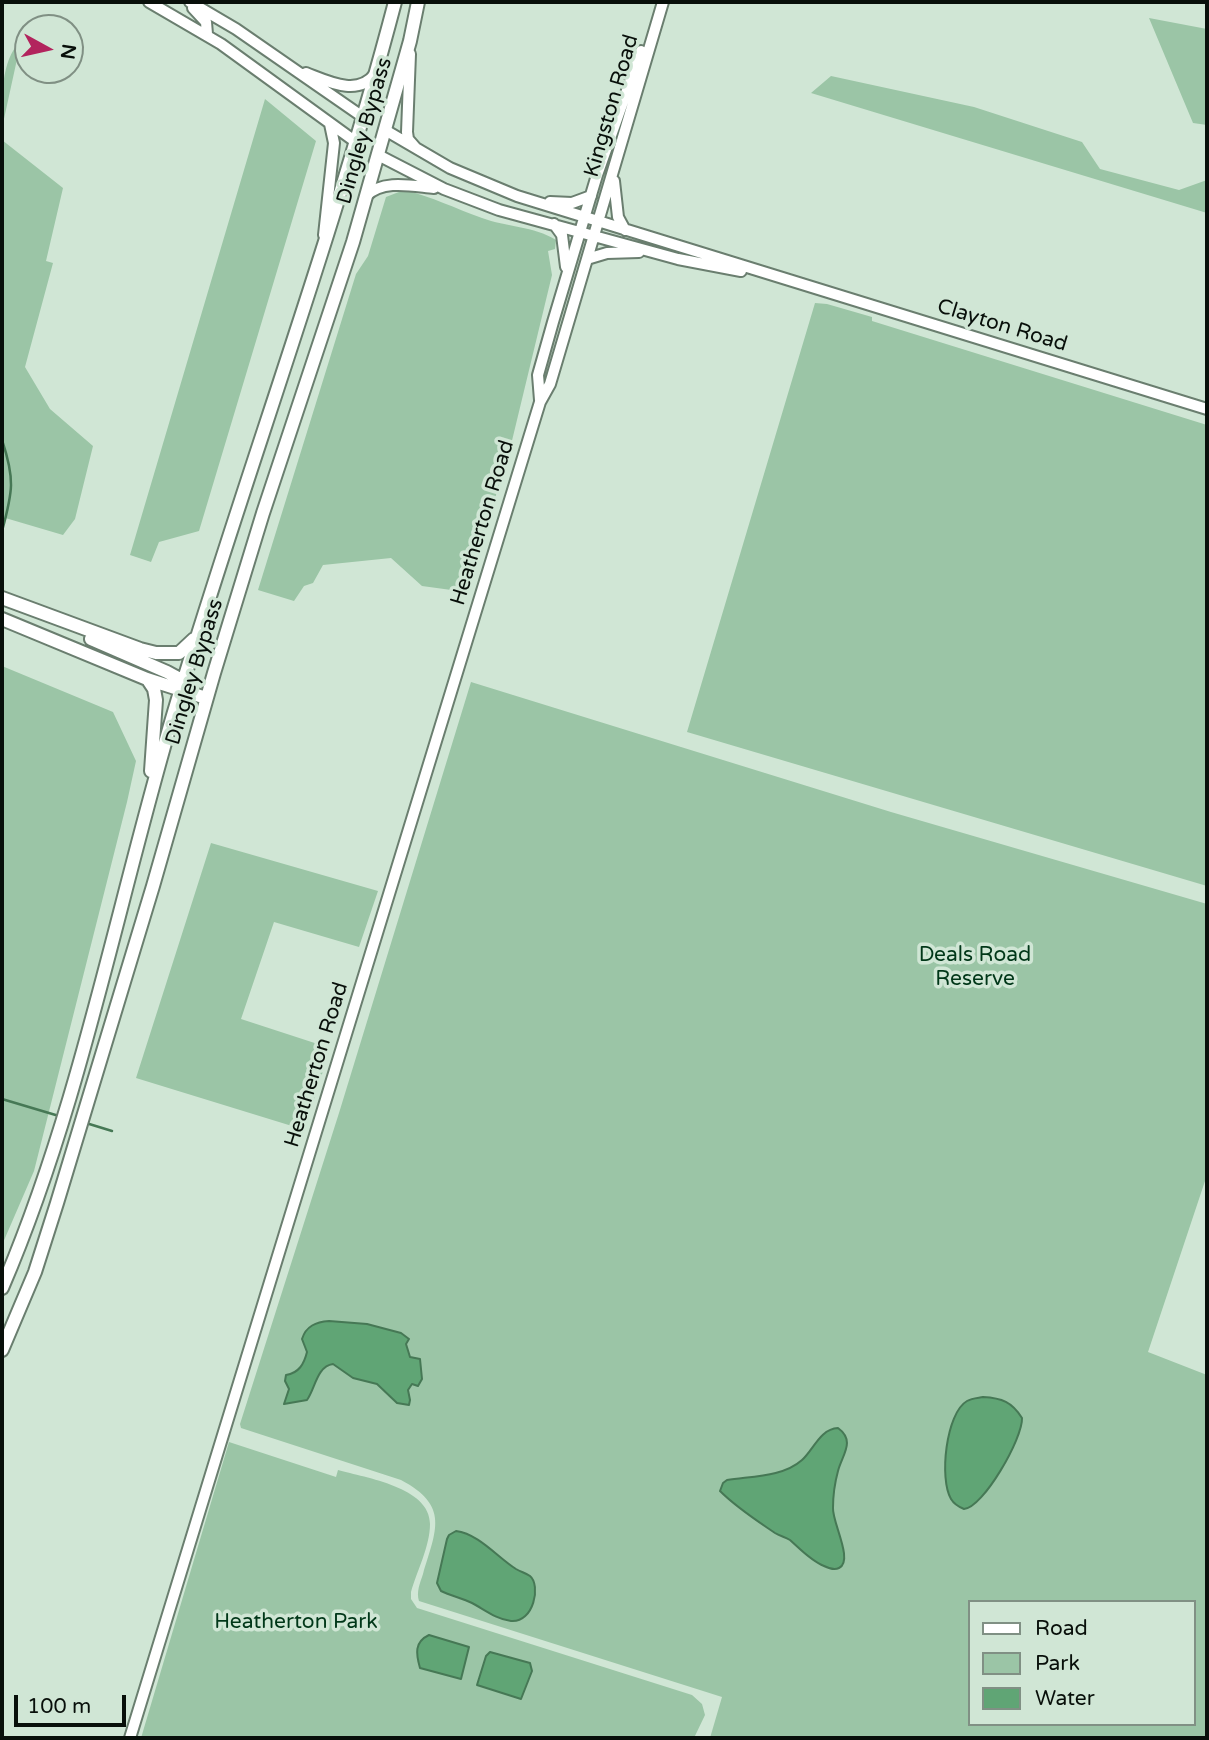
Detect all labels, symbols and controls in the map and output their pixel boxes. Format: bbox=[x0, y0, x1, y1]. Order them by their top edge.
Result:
north arrow bbox=[14, 14, 84, 84]
street label: Kingston Road bbox=[580, 32, 644, 180]
text: N bbox=[56, 43, 80, 61]
street label: Dingley Bypass bbox=[332, 55, 398, 207]
street label: Clayton Road bbox=[934, 294, 1070, 358]
street label: Heatherton Road bbox=[446, 437, 520, 609]
street label: Dingley Bypass bbox=[161, 596, 229, 748]
park label: Deals Road Reserve bbox=[919, 942, 1031, 992]
street label: Heatherton Road bbox=[280, 979, 354, 1151]
legend bbox=[968, 1600, 1195, 1726]
park label: Heatherton Park bbox=[214, 1609, 378, 1635]
text: Road bbox=[1035, 1616, 1088, 1641]
text: Park bbox=[1035, 1651, 1080, 1676]
scale bar bbox=[18, 1680, 130, 1724]
text: Water bbox=[1035, 1686, 1095, 1711]
text: 100 m bbox=[27, 1694, 91, 1719]

